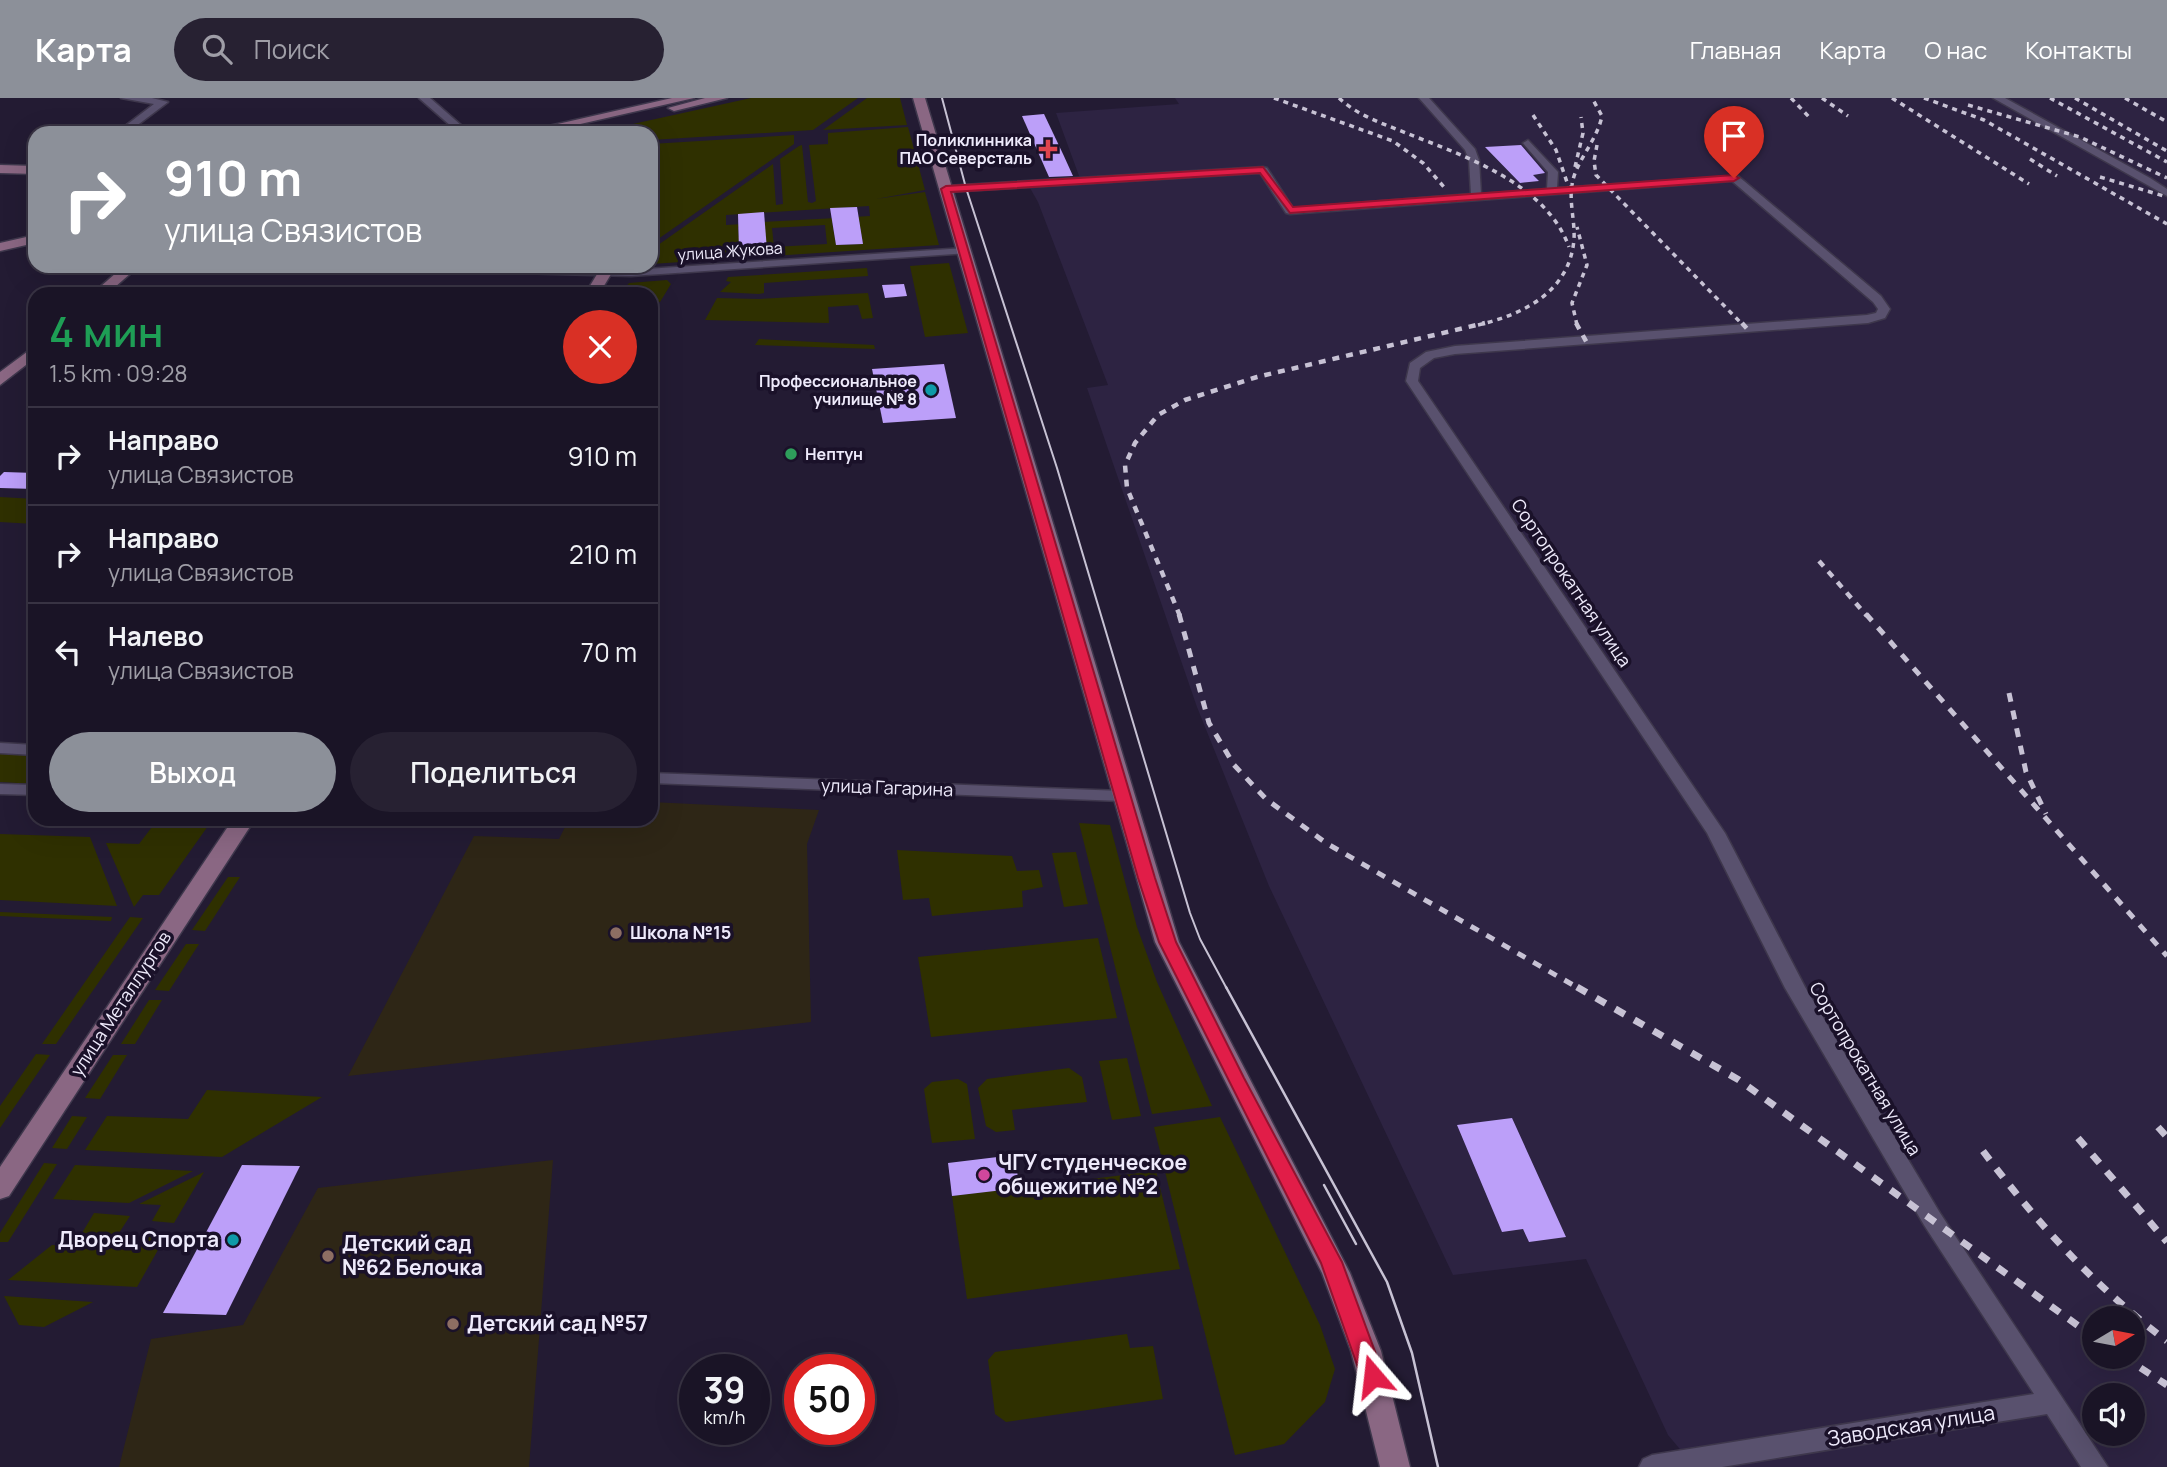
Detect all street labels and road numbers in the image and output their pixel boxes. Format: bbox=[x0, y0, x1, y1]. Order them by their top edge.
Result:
street label: улица Жукова bbox=[677, 236, 783, 266]
street label: Сортопрокатная улица bbox=[1506, 493, 1637, 671]
street label: улица Гагарина bbox=[821, 773, 954, 801]
street label: улица Металлургов bbox=[64, 926, 176, 1080]
street label: Сортопрокатная улица bbox=[1804, 977, 1927, 1160]
street label: Заводская улица bbox=[1825, 1398, 1997, 1452]

